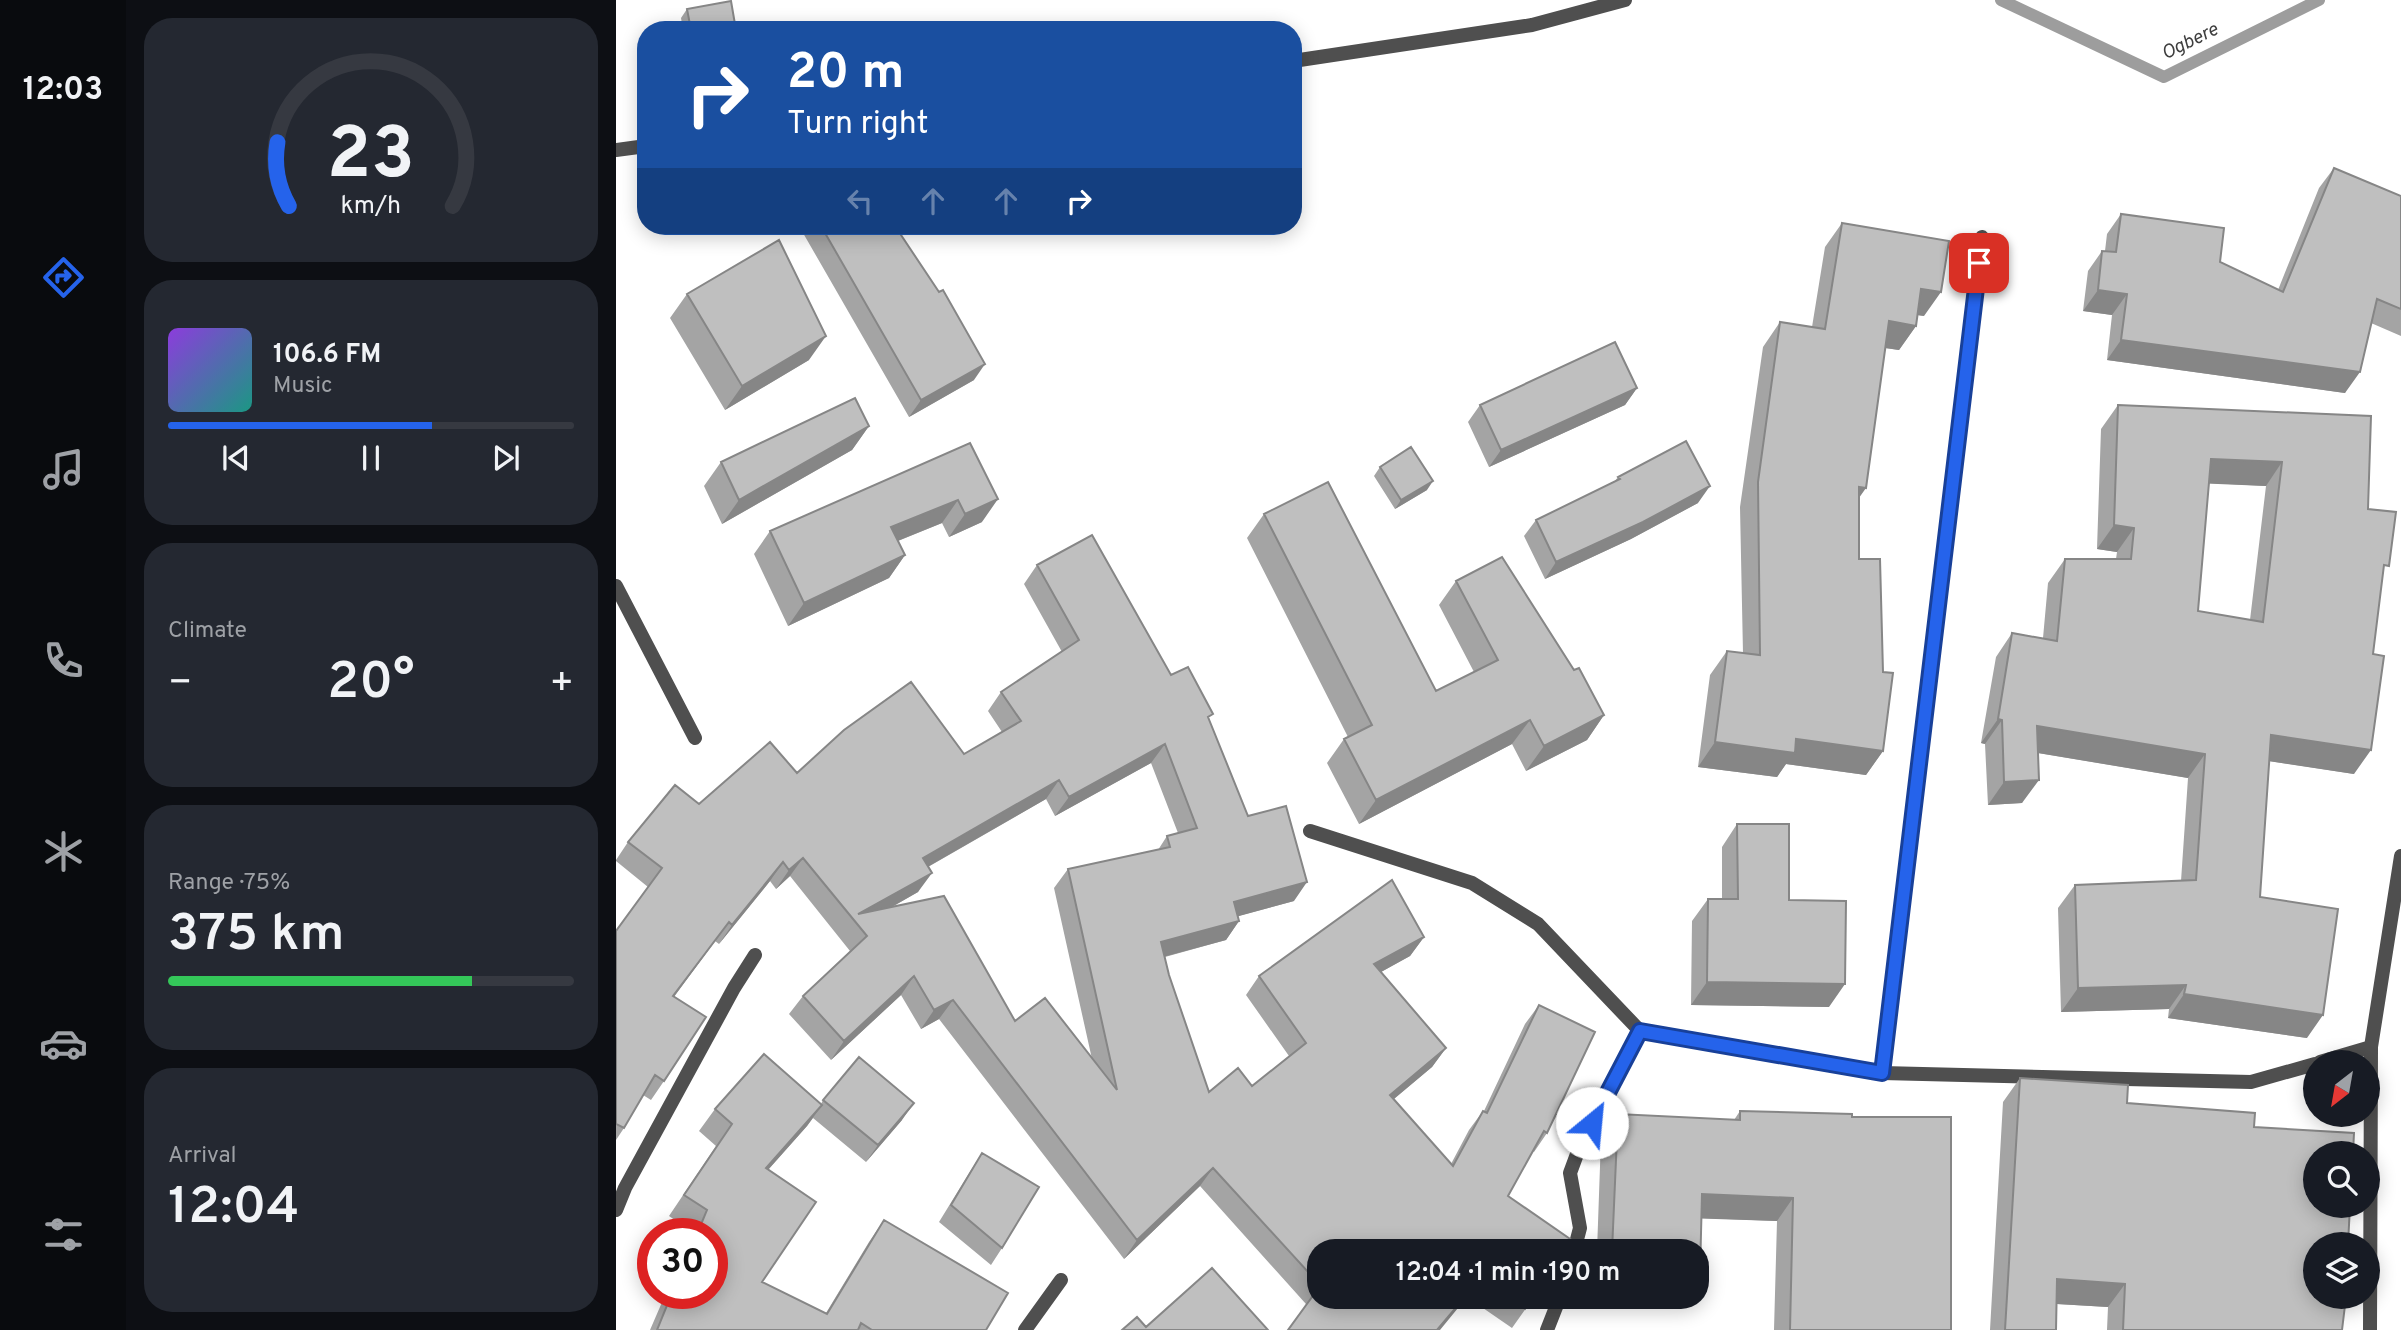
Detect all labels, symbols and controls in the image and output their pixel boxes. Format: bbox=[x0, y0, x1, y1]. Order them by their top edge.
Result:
water label: Ogbere bbox=[2158, 18, 2222, 66]
text: 20 m bbox=[787, 44, 904, 106]
icon: right bbox=[672, 49, 763, 140]
text: 12:03 bbox=[23, 71, 103, 111]
text: Turn right bbox=[787, 105, 929, 145]
text: 23 bbox=[327, 113, 415, 205]
icon: left bbox=[841, 182, 879, 220]
icon: ahead bbox=[914, 182, 952, 220]
icon: ahead bbox=[987, 182, 1025, 220]
icon: right bbox=[1060, 182, 1098, 220]
text: km/h bbox=[341, 191, 401, 223]
pin bbox=[1949, 233, 2009, 293]
icon: arrive bbox=[1960, 244, 1998, 282]
icon: directions bbox=[39, 253, 88, 302]
text: 106.6 FM bbox=[273, 339, 381, 372]
text: Music bbox=[273, 372, 333, 401]
icon: previous bbox=[217, 439, 255, 477]
icon: pause bbox=[352, 439, 390, 477]
icon: next bbox=[487, 439, 525, 477]
icon: music bbox=[39, 445, 88, 494]
text: Climate bbox=[168, 617, 247, 646]
icon: phone bbox=[39, 636, 88, 685]
text: 20° bbox=[327, 651, 415, 717]
text: − bbox=[168, 660, 193, 709]
text: + bbox=[549, 660, 574, 709]
icon: climate bbox=[39, 827, 88, 876]
text: Range · 75% bbox=[168, 869, 290, 898]
text: 375 km bbox=[168, 903, 345, 969]
icon: car bbox=[39, 1019, 88, 1068]
north arrow bbox=[2303, 1050, 2380, 1127]
map controls bbox=[2303, 1050, 2380, 1309]
position arrow bbox=[1555, 1086, 1629, 1160]
button: search bbox=[2303, 1141, 2380, 1218]
text: Arrival bbox=[168, 1142, 237, 1171]
text: 12:04 bbox=[168, 1176, 299, 1242]
icon: filters bbox=[39, 1210, 88, 1259]
speed limit sign: 30 bbox=[637, 1218, 728, 1309]
button: layers bbox=[2303, 1232, 2380, 1309]
text: 12:04 · 1 min · 190 m bbox=[1396, 1257, 1620, 1290]

